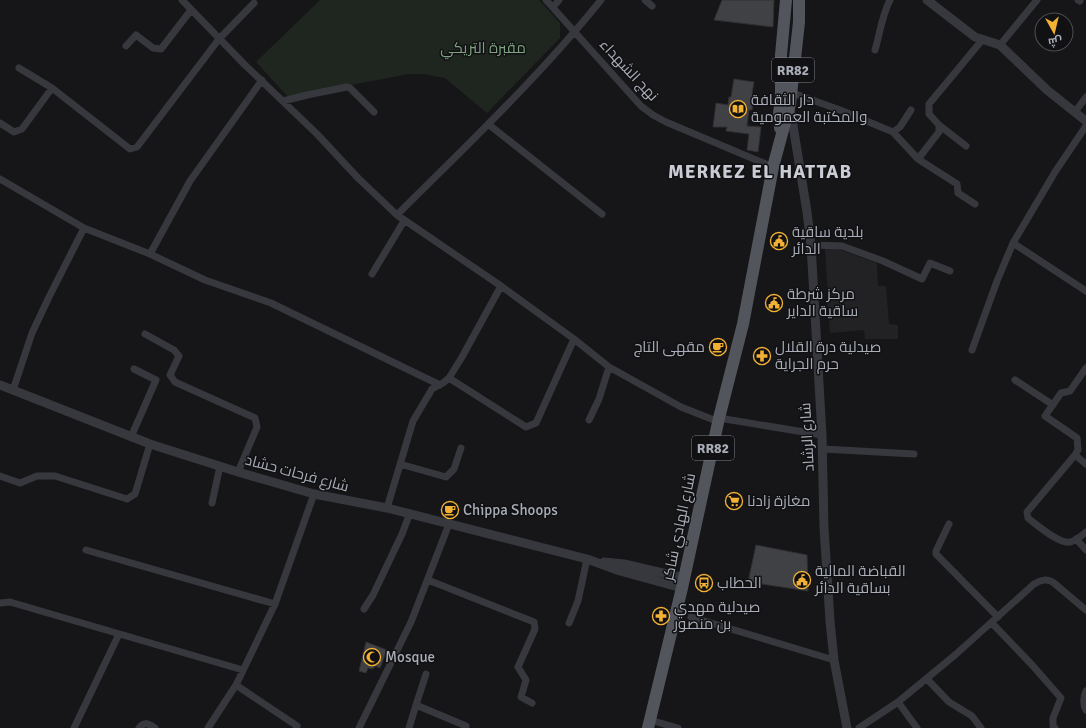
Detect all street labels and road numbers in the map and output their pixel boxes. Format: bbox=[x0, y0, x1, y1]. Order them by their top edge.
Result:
street label: نهج الشهداء bbox=[594, 35, 662, 106]
road number: RR82 bbox=[772, 58, 814, 82]
street label: شارع الرشاد bbox=[796, 402, 820, 472]
road number: RR82 bbox=[692, 436, 734, 460]
street label: شارع فرحات حشاد bbox=[243, 450, 351, 497]
street label: شارع الهادي شاكر bbox=[659, 472, 702, 584]

